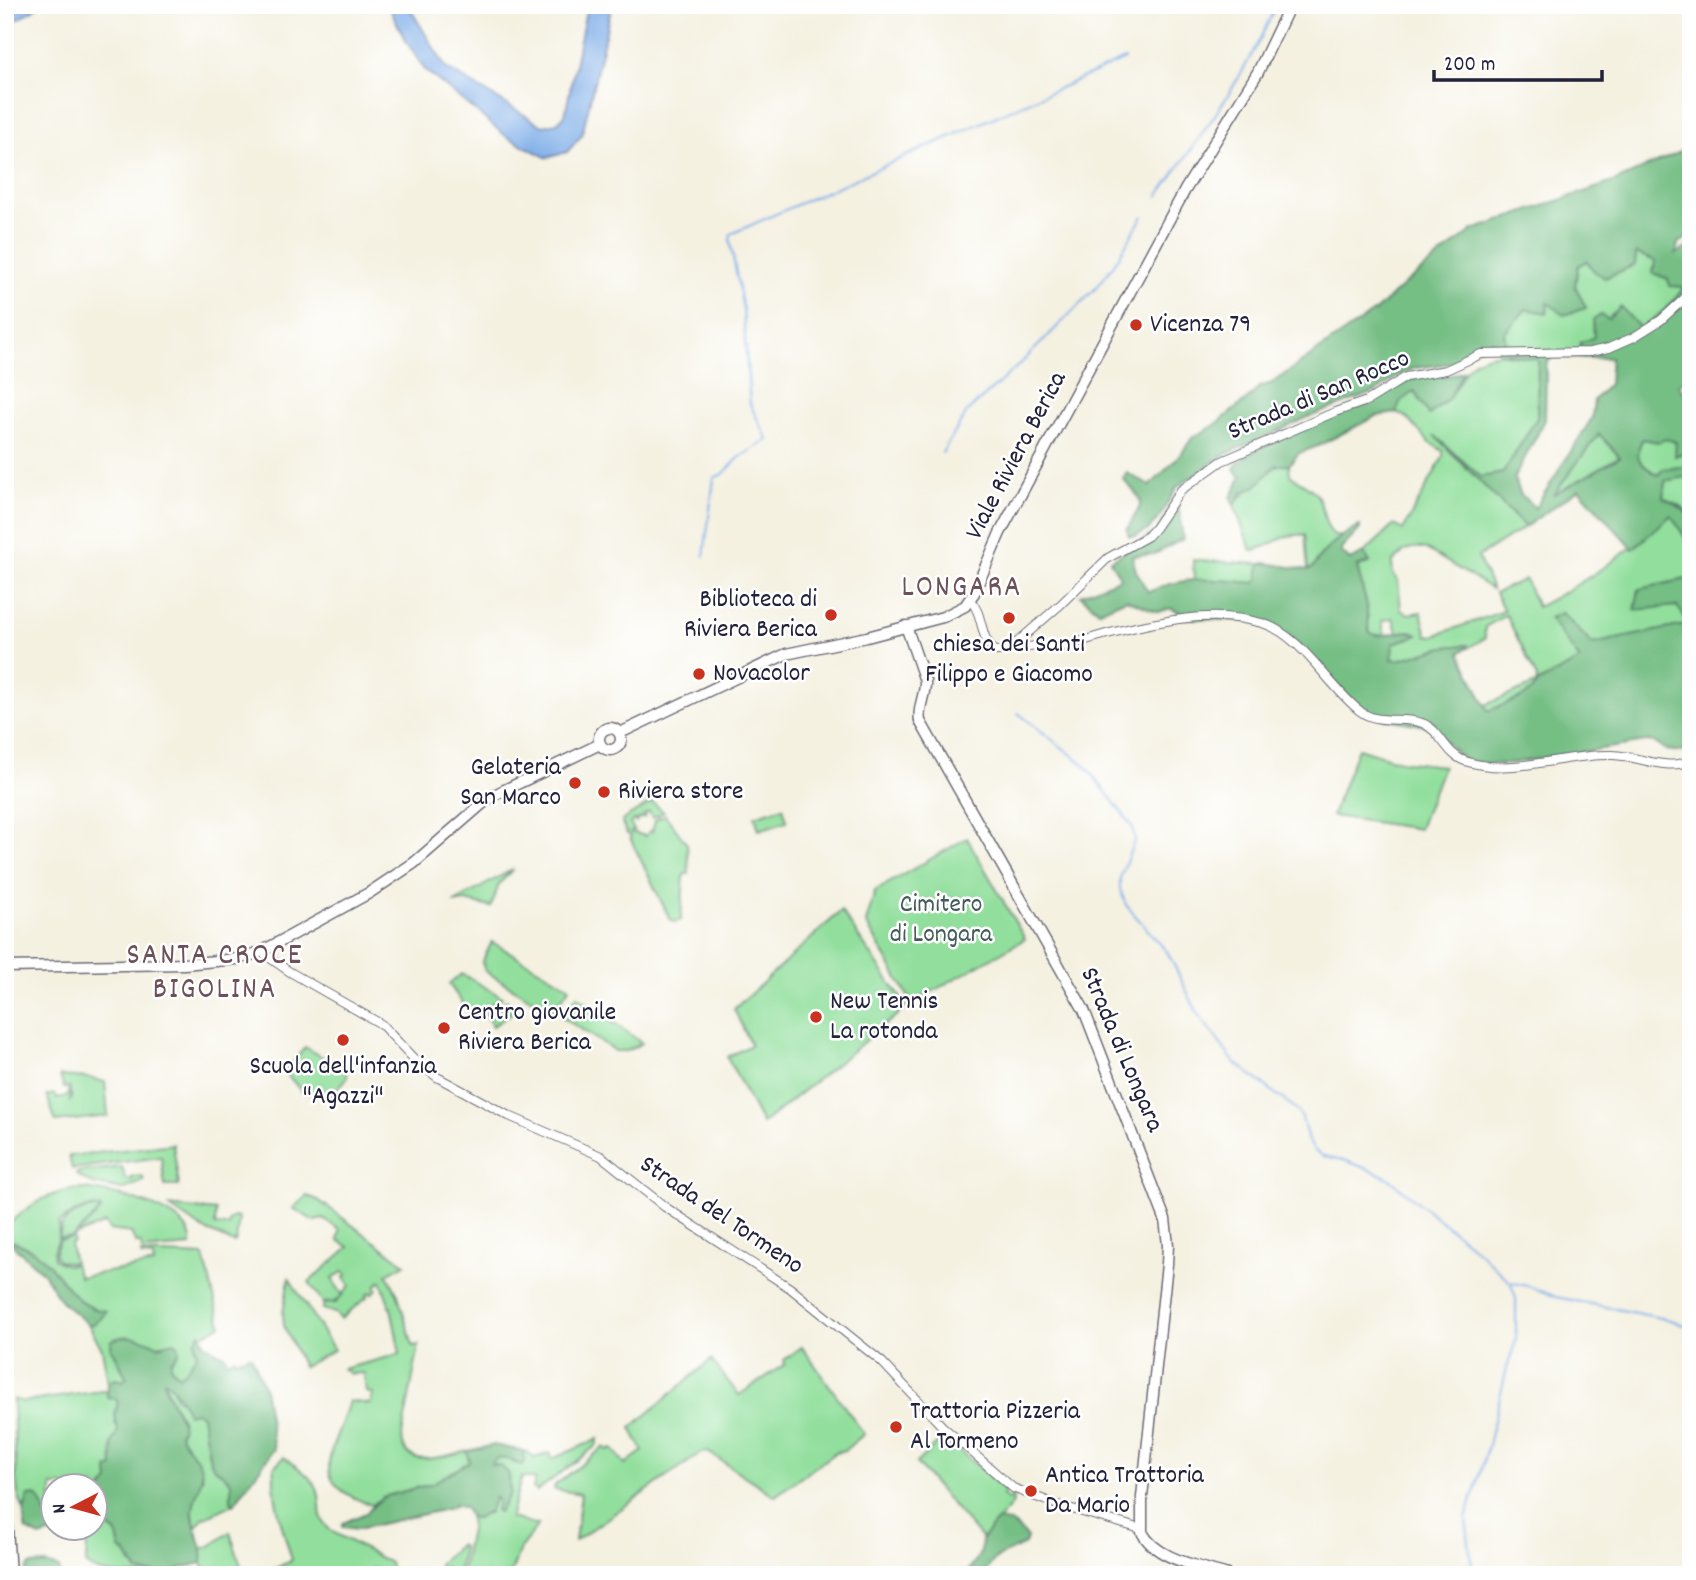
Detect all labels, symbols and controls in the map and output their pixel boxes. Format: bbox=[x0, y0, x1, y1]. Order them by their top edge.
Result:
scale bar bbox=[1434, 38, 1602, 82]
text: 200 m bbox=[1444, 51, 1495, 81]
place label: Vicenza 79 bbox=[1150, 307, 1251, 344]
marker: Vicenza 79 bbox=[1128, 317, 1144, 333]
street label: Strada di San Rocco bbox=[1222, 341, 1416, 451]
street label: Viale Riviera Berica bbox=[957, 364, 1077, 547]
district label: LONGARA bbox=[902, 568, 1022, 611]
place label: Biblioteca di Riviera Berica bbox=[684, 582, 818, 649]
marker: Biblioteca di Riviera Berica bbox=[823, 607, 839, 623]
marker: chiesa dei Santi Filippo e Giacomo bbox=[1001, 610, 1017, 626]
place label: chiesa dei Santi Filippo e Giacomo bbox=[925, 627, 1093, 694]
place label: Novacolor bbox=[713, 656, 810, 693]
marker: Novacolor bbox=[691, 666, 707, 682]
place label: Gelateria San Marco bbox=[460, 750, 562, 817]
place label: Riviera store bbox=[618, 774, 743, 811]
marker: Gelateria San Marco bbox=[567, 775, 583, 791]
marker: Riviera store bbox=[596, 784, 612, 800]
park label: Cimitero di Longara bbox=[890, 887, 993, 954]
district label: SANTA CROCE BIGOLINA bbox=[127, 936, 303, 1013]
street label: Strada di Longara bbox=[1070, 962, 1173, 1139]
place label: New Tennis La rotonda bbox=[830, 984, 939, 1051]
place label: Centro giovanile Riviera Berica bbox=[458, 995, 616, 1062]
marker: New Tennis La rotonda bbox=[808, 1009, 824, 1025]
marker: Centro giovanile Riviera Berica bbox=[436, 1020, 452, 1036]
marker: Scuola dell'infanzia "Agazzi" bbox=[335, 1032, 351, 1048]
place label: Scuola dell'infanzia "Agazzi" bbox=[249, 1049, 437, 1116]
street label: Strada del Tormeno bbox=[631, 1147, 811, 1285]
place label: Trattoria Pizzeria Al Tormeno bbox=[910, 1394, 1081, 1461]
marker: Trattoria Pizzeria Al Tormeno bbox=[888, 1419, 904, 1435]
place label: Antica Trattoria Da Mario bbox=[1045, 1458, 1205, 1525]
north arrow bbox=[38, 1472, 108, 1542]
marker: Antica Trattoria Da Mario bbox=[1023, 1483, 1039, 1499]
text: N bbox=[47, 1502, 74, 1514]

